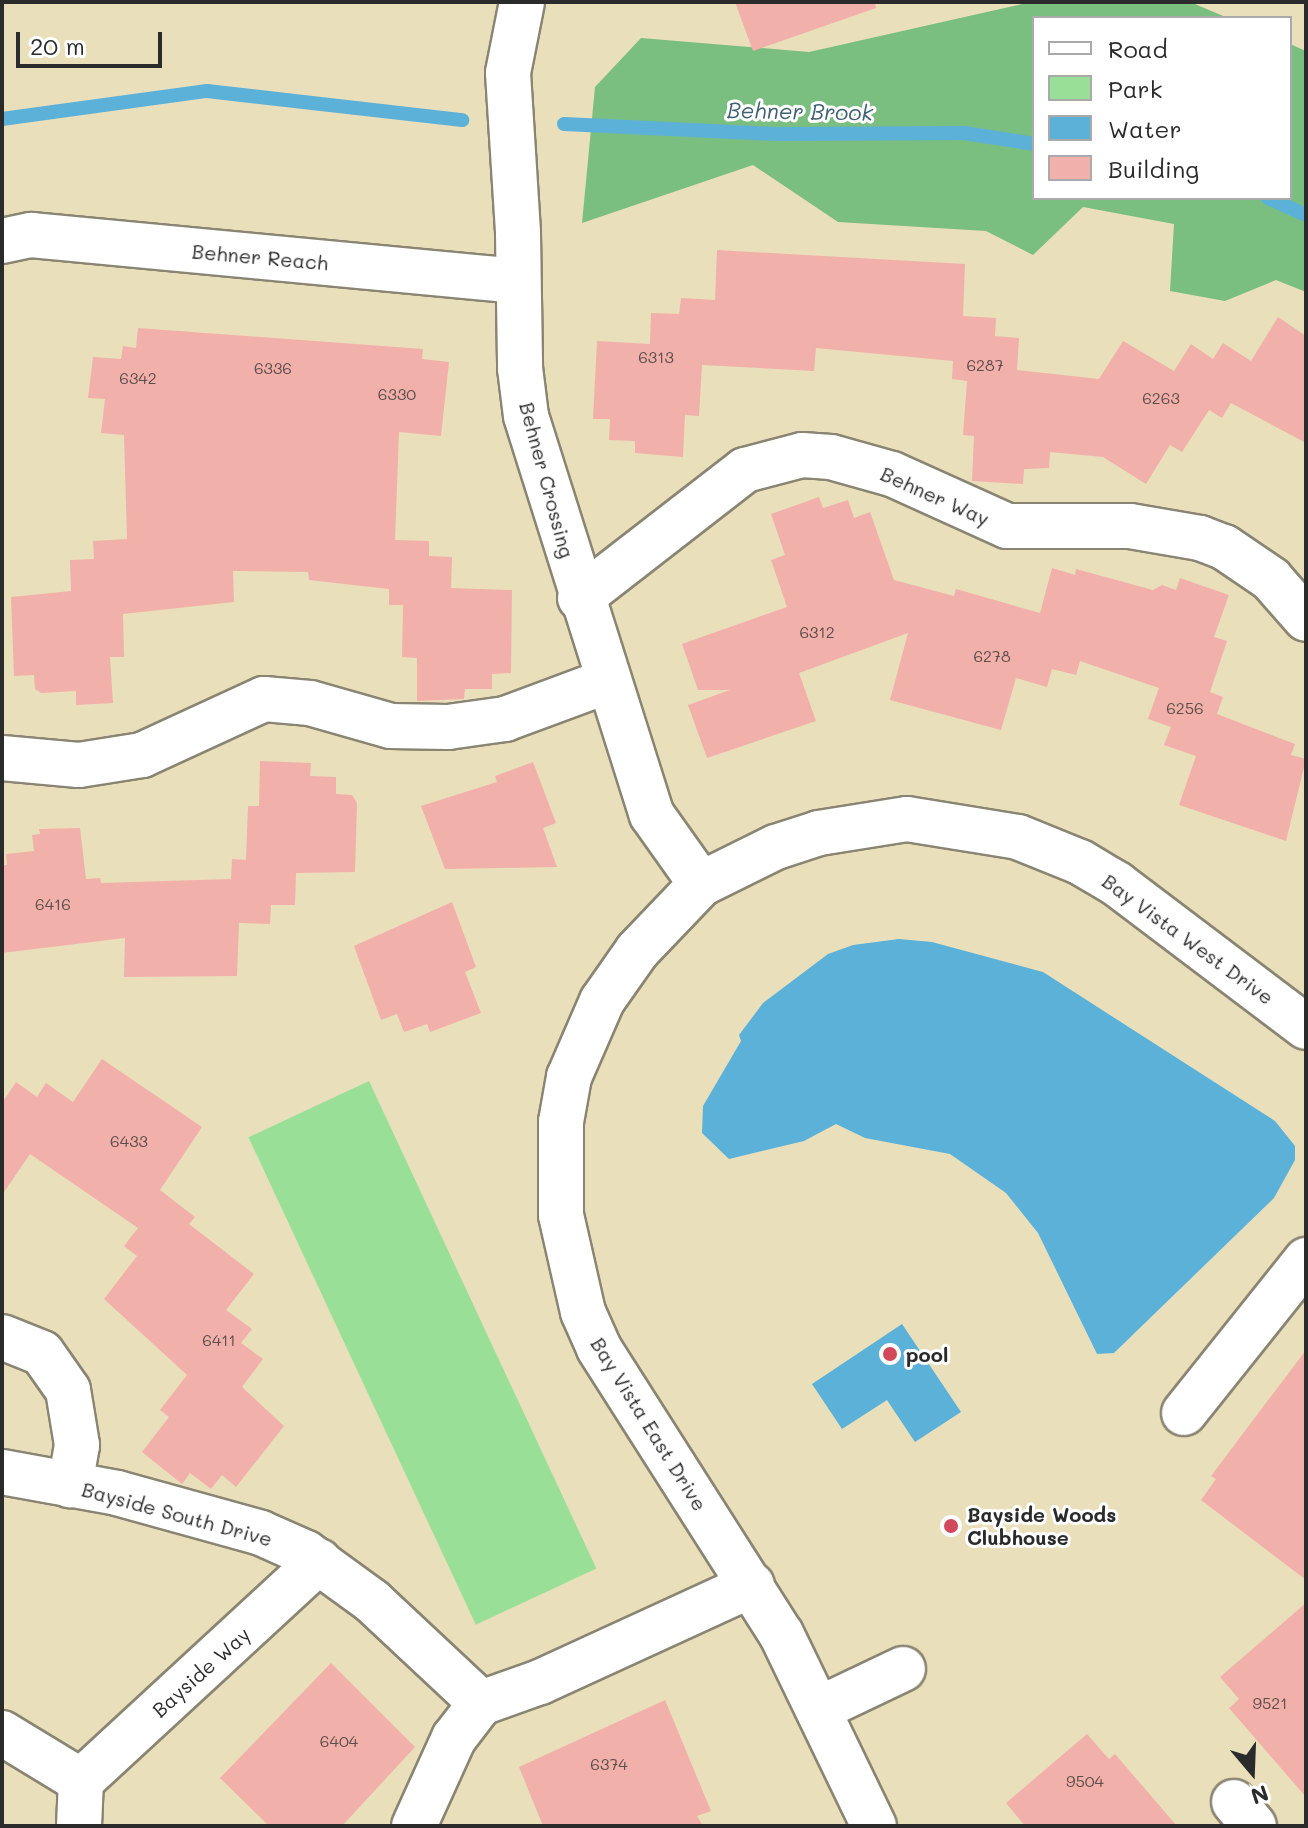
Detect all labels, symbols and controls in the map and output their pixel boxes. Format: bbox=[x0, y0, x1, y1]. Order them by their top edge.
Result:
scale bar bbox=[20, 16, 166, 66]
legend bbox=[1032, 16, 1292, 200]
text: 20 m bbox=[30, 30, 85, 61]
text: Road bbox=[1108, 33, 1168, 64]
text: Park bbox=[1108, 73, 1162, 104]
water label: Behner Brook bbox=[727, 97, 873, 125]
text: Water bbox=[1108, 113, 1182, 144]
text: Building bbox=[1108, 153, 1199, 184]
street label: Behner Reach bbox=[191, 239, 329, 275]
house number: 6313 bbox=[638, 347, 674, 367]
house number: 6287 bbox=[966, 355, 1004, 375]
house number: 6336 bbox=[254, 358, 292, 378]
house number: 6342 bbox=[119, 368, 157, 388]
house number: 6330 bbox=[378, 384, 416, 404]
house number: 6263 bbox=[1142, 388, 1180, 408]
street label: Behner Crossing bbox=[515, 399, 579, 561]
street label: Behner Way bbox=[877, 461, 993, 531]
house number: 6312 bbox=[799, 622, 835, 642]
house number: 6278 bbox=[973, 646, 1011, 666]
house number: 6256 bbox=[1166, 698, 1204, 718]
street label: Bay Vista West Drive bbox=[1098, 869, 1278, 1009]
house number: 6416 bbox=[35, 894, 71, 914]
house number: 6433 bbox=[110, 1131, 148, 1151]
house number: 6411 bbox=[202, 1330, 236, 1350]
street label: Bay Vista East Drive bbox=[586, 1333, 712, 1515]
place label: pool bbox=[906, 1342, 948, 1366]
marker: pool bbox=[881, 1345, 899, 1363]
street label: Bayside South Drive bbox=[79, 1477, 275, 1551]
place label: Bayside Woods Clubhouse bbox=[967, 1502, 1116, 1549]
marker: Bayside Woods Clubhouse bbox=[942, 1517, 960, 1535]
street label: Bayside Way bbox=[147, 1622, 255, 1722]
house number: 9521 bbox=[1253, 1693, 1287, 1713]
house number: 6404 bbox=[320, 1731, 358, 1751]
north arrow bbox=[1212, 1732, 1292, 1812]
house number: 6374 bbox=[590, 1754, 628, 1774]
house number: 9504 bbox=[1066, 1771, 1104, 1791]
text: N bbox=[1247, 1779, 1273, 1812]

